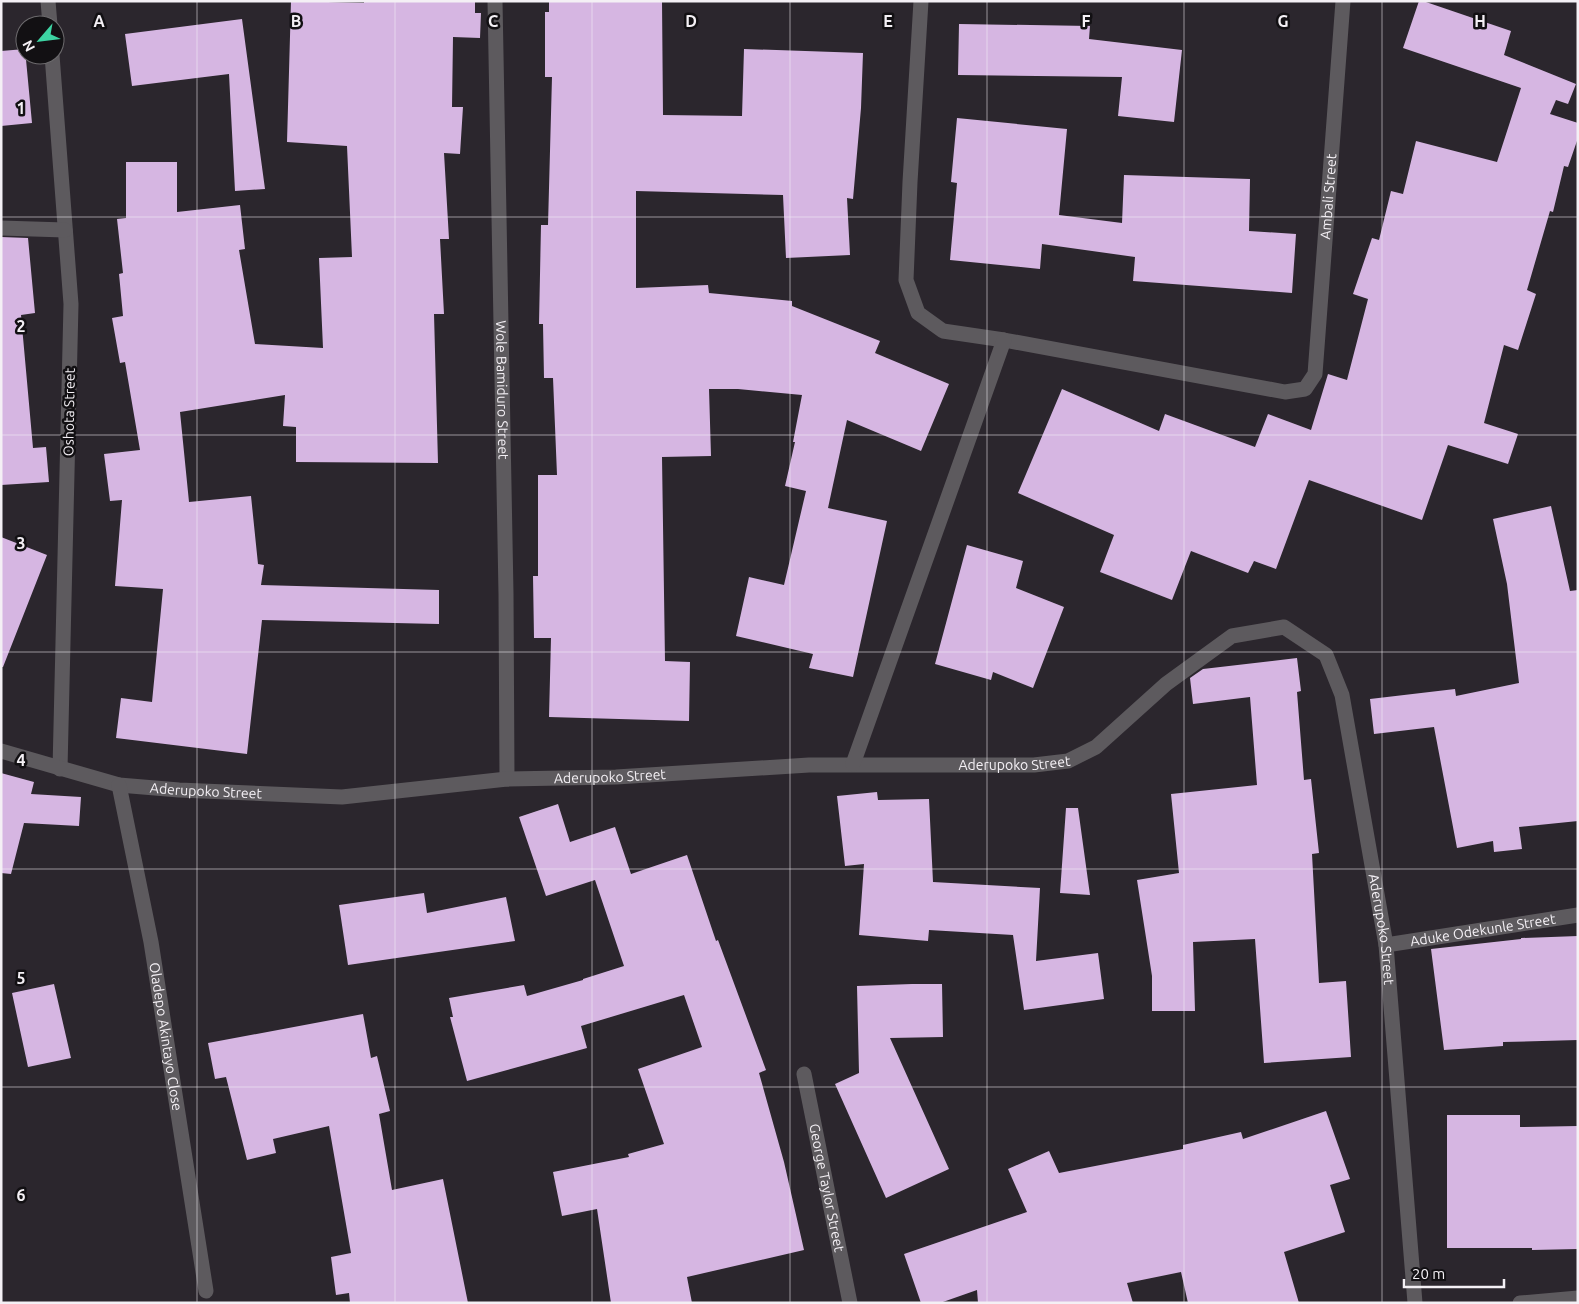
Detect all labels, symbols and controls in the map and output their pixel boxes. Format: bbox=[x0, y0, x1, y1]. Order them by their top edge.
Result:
text: A bbox=[93, 12, 105, 30]
text: B bbox=[291, 12, 301, 30]
text: C bbox=[488, 12, 498, 30]
text: D bbox=[685, 12, 697, 30]
text: E bbox=[883, 12, 893, 30]
text: F bbox=[1082, 12, 1091, 30]
text: G bbox=[1277, 12, 1289, 30]
text: H bbox=[1474, 12, 1486, 30]
north arrow bbox=[15, 15, 65, 65]
text: N bbox=[19, 38, 38, 54]
text: 1 bbox=[16, 99, 26, 117]
street label: Ambali Street bbox=[1317, 153, 1340, 240]
text: 2 bbox=[16, 317, 26, 335]
street label: Wole Bamiduro Street bbox=[493, 320, 512, 460]
street label: Oshota Street bbox=[60, 367, 78, 456]
text: 3 bbox=[16, 534, 26, 552]
text: 4 bbox=[16, 751, 26, 769]
street label: Aderupoko Street bbox=[958, 753, 1072, 773]
street label: Aderupoko Street bbox=[554, 766, 667, 786]
street label: Aderupoko Street bbox=[149, 780, 263, 802]
street label: Aderupoko Street bbox=[1366, 873, 1397, 986]
street label: Aduke Odekunle Street bbox=[1409, 911, 1557, 949]
street label: Oladepo Akintayo Close bbox=[146, 961, 185, 1112]
text: 5 bbox=[16, 969, 26, 987]
street label: George Taylor Street bbox=[806, 1122, 848, 1254]
text: 6 bbox=[16, 1186, 26, 1204]
scale bar bbox=[1404, 1256, 1504, 1288]
text: 20 m bbox=[1412, 1265, 1445, 1282]

